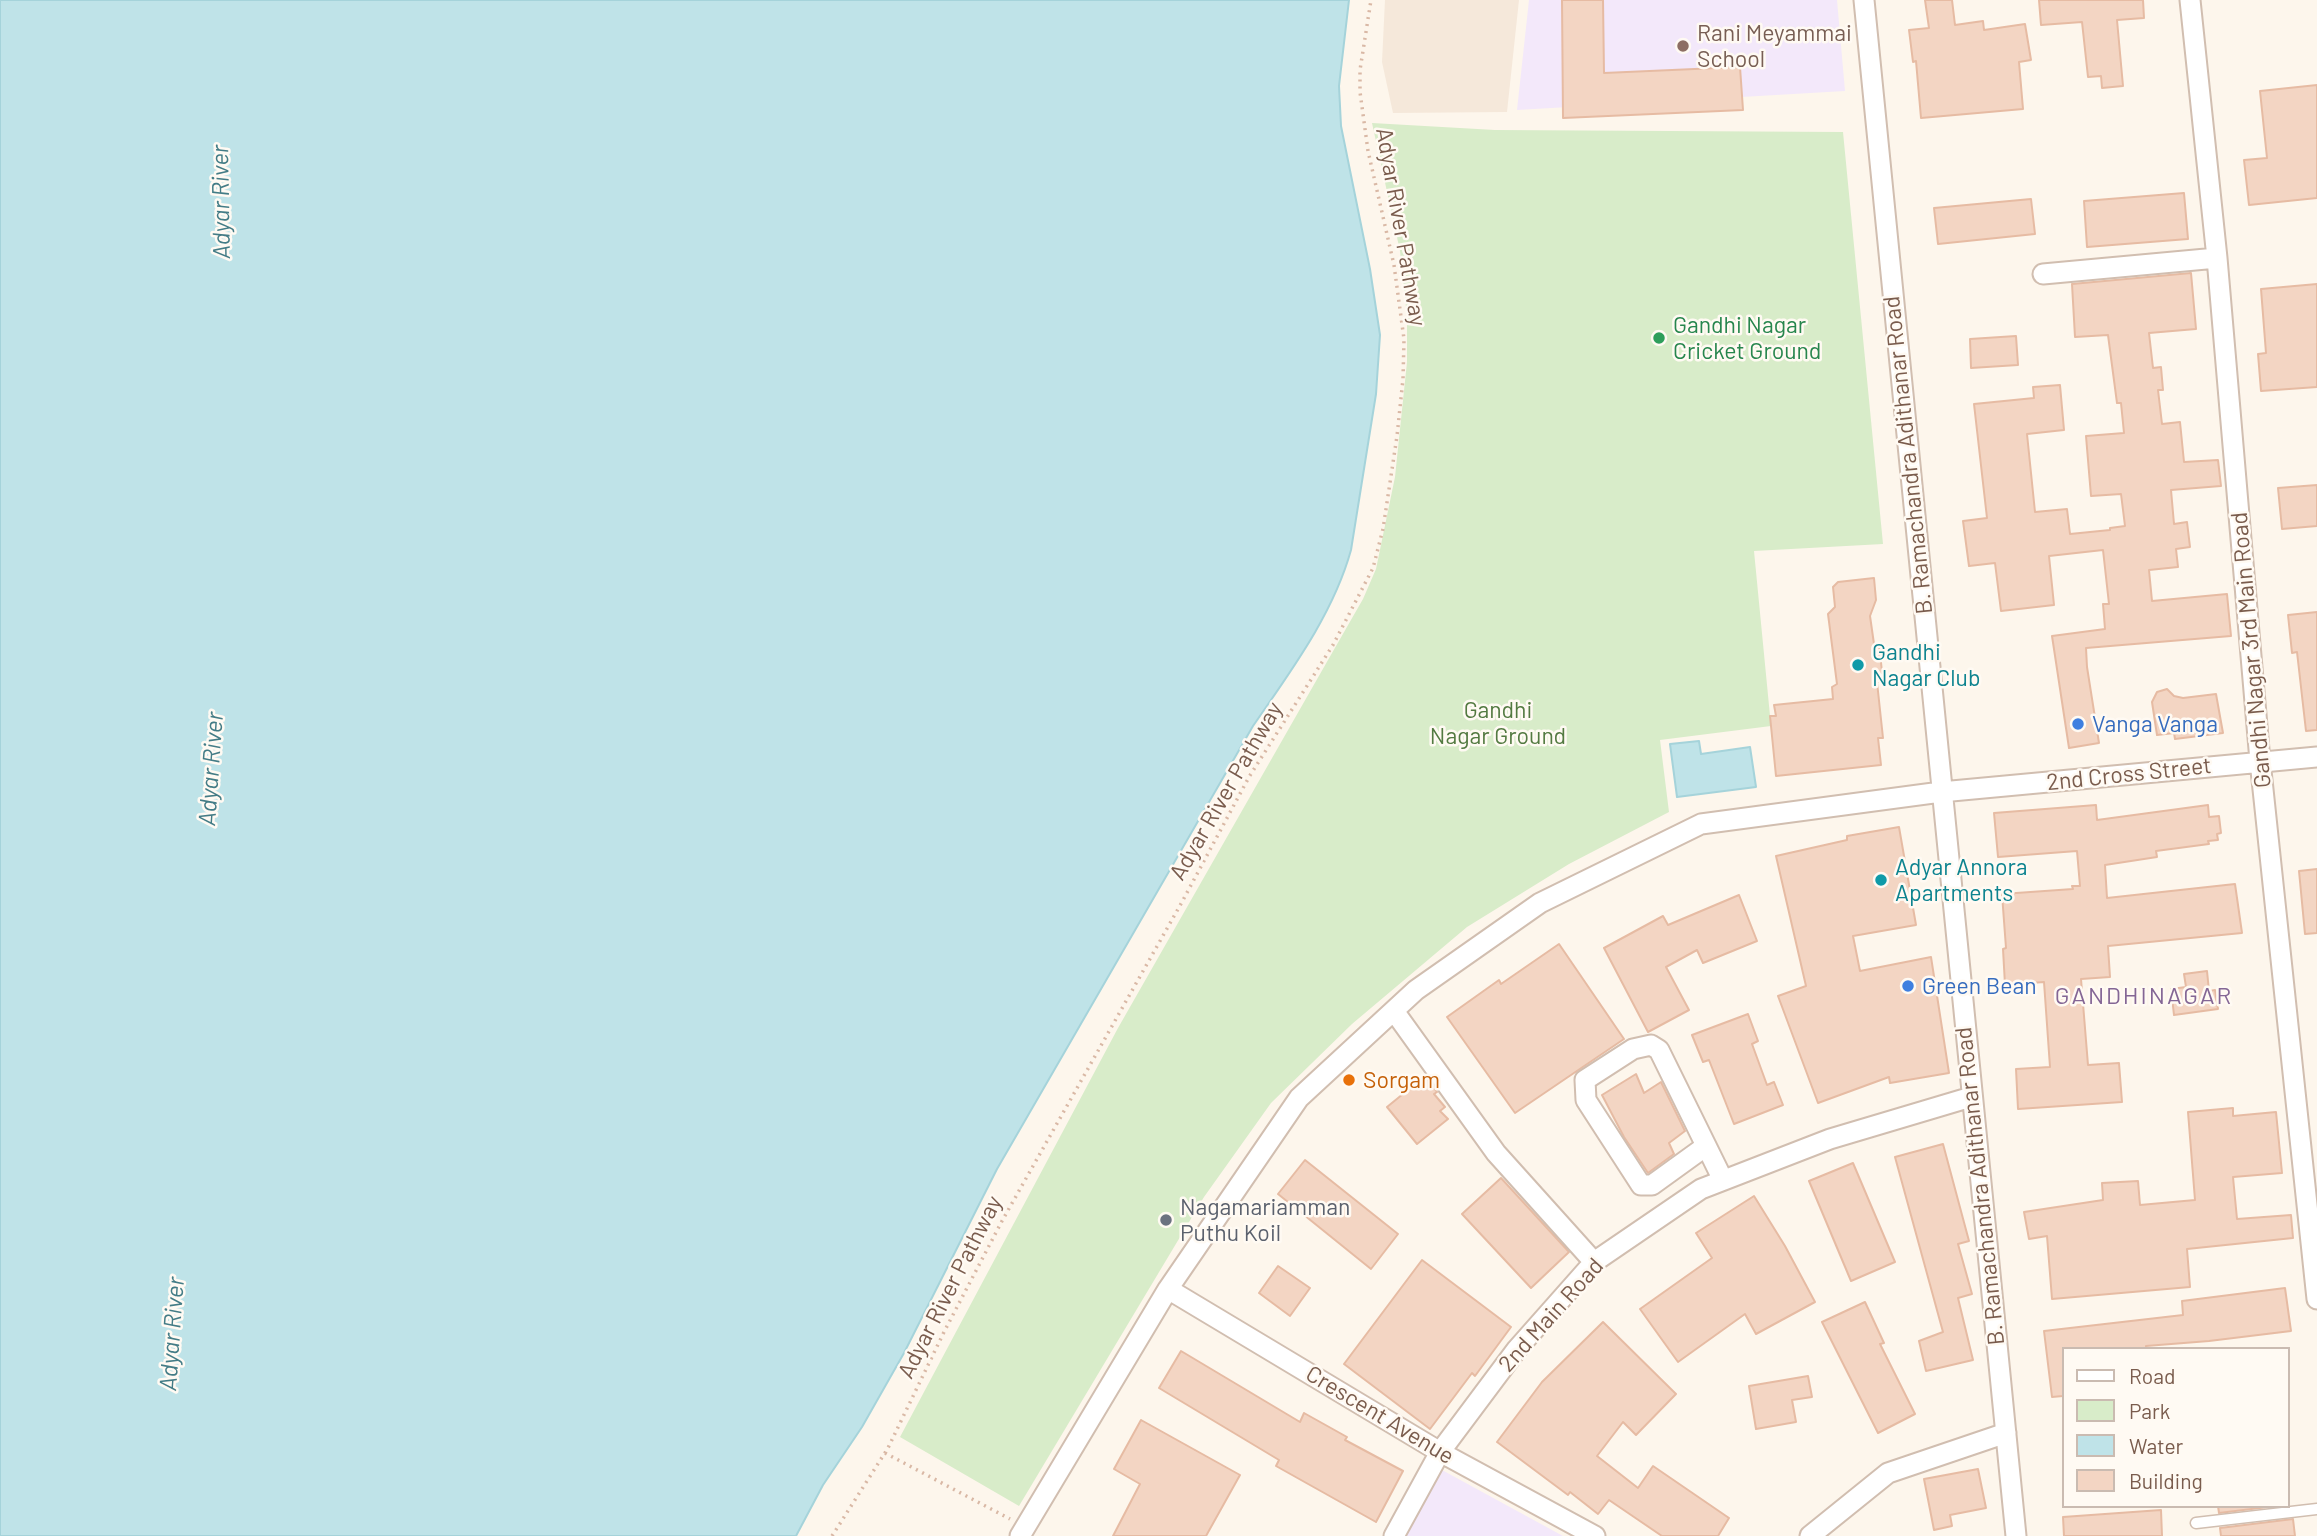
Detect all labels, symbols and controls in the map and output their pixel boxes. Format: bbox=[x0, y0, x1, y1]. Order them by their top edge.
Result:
place label: Rani Meyammai School bbox=[1697, 19, 1852, 73]
marker: Rani Meyammai School bbox=[1675, 38, 1691, 54]
street label: Adyar River Pathway bbox=[1370, 125, 1432, 329]
water label: Adyar River bbox=[206, 145, 236, 259]
street label: B. Ramachandra Adithanar Road bbox=[1878, 295, 1938, 615]
place label: Gandhi Nagar Cricket Ground bbox=[1673, 311, 1821, 365]
marker: Gandhi Nagar Cricket Ground bbox=[1651, 330, 1667, 346]
street label: Gandhi Nagar 3rd Main Road bbox=[2225, 511, 2277, 789]
place label: Gandhi Nagar Club bbox=[1872, 638, 1980, 692]
marker: Gandhi Nagar Club bbox=[1850, 657, 1866, 673]
park label: Gandhi Nagar Ground bbox=[1430, 696, 1566, 750]
street label: Adyar River Pathway bbox=[1164, 697, 1288, 885]
place label: Vanga Vanga bbox=[2092, 710, 2218, 738]
water label: Adyar River bbox=[193, 711, 229, 827]
marker: Vanga Vanga bbox=[2070, 716, 2086, 732]
street label: 2nd Cross Street bbox=[2045, 752, 2213, 796]
place label: Adyar Annora Apartments bbox=[1895, 853, 2028, 907]
marker: Adyar Annora Apartments bbox=[1873, 872, 1889, 888]
place label: Green Bean bbox=[1922, 972, 2037, 1000]
marker: Green Bean bbox=[1900, 978, 1916, 994]
district label: GANDHINAGAR bbox=[2056, 982, 2232, 1010]
street label: B. Ramachandra Adithanar Road bbox=[1950, 1026, 2010, 1346]
place label: Sorgam bbox=[1363, 1066, 1440, 1094]
marker: Sorgam bbox=[1341, 1072, 1357, 1088]
street label: Adyar River Pathway bbox=[892, 1191, 1008, 1383]
place label: Nagamariamman Puthu Koil bbox=[1180, 1193, 1350, 1247]
marker: Nagamariamman Puthu Koil bbox=[1158, 1212, 1174, 1228]
street label: 2nd Main Road bbox=[1493, 1252, 1609, 1378]
water label: Adyar River bbox=[154, 1276, 190, 1392]
legend bbox=[2062, 1347, 2289, 1508]
street label: Crescent Avenue bbox=[1301, 1360, 1459, 1470]
text: Road bbox=[2129, 1363, 2175, 1388]
text: Park bbox=[2129, 1398, 2170, 1423]
text: Water bbox=[2129, 1433, 2183, 1458]
text: Building bbox=[2129, 1468, 2203, 1493]

